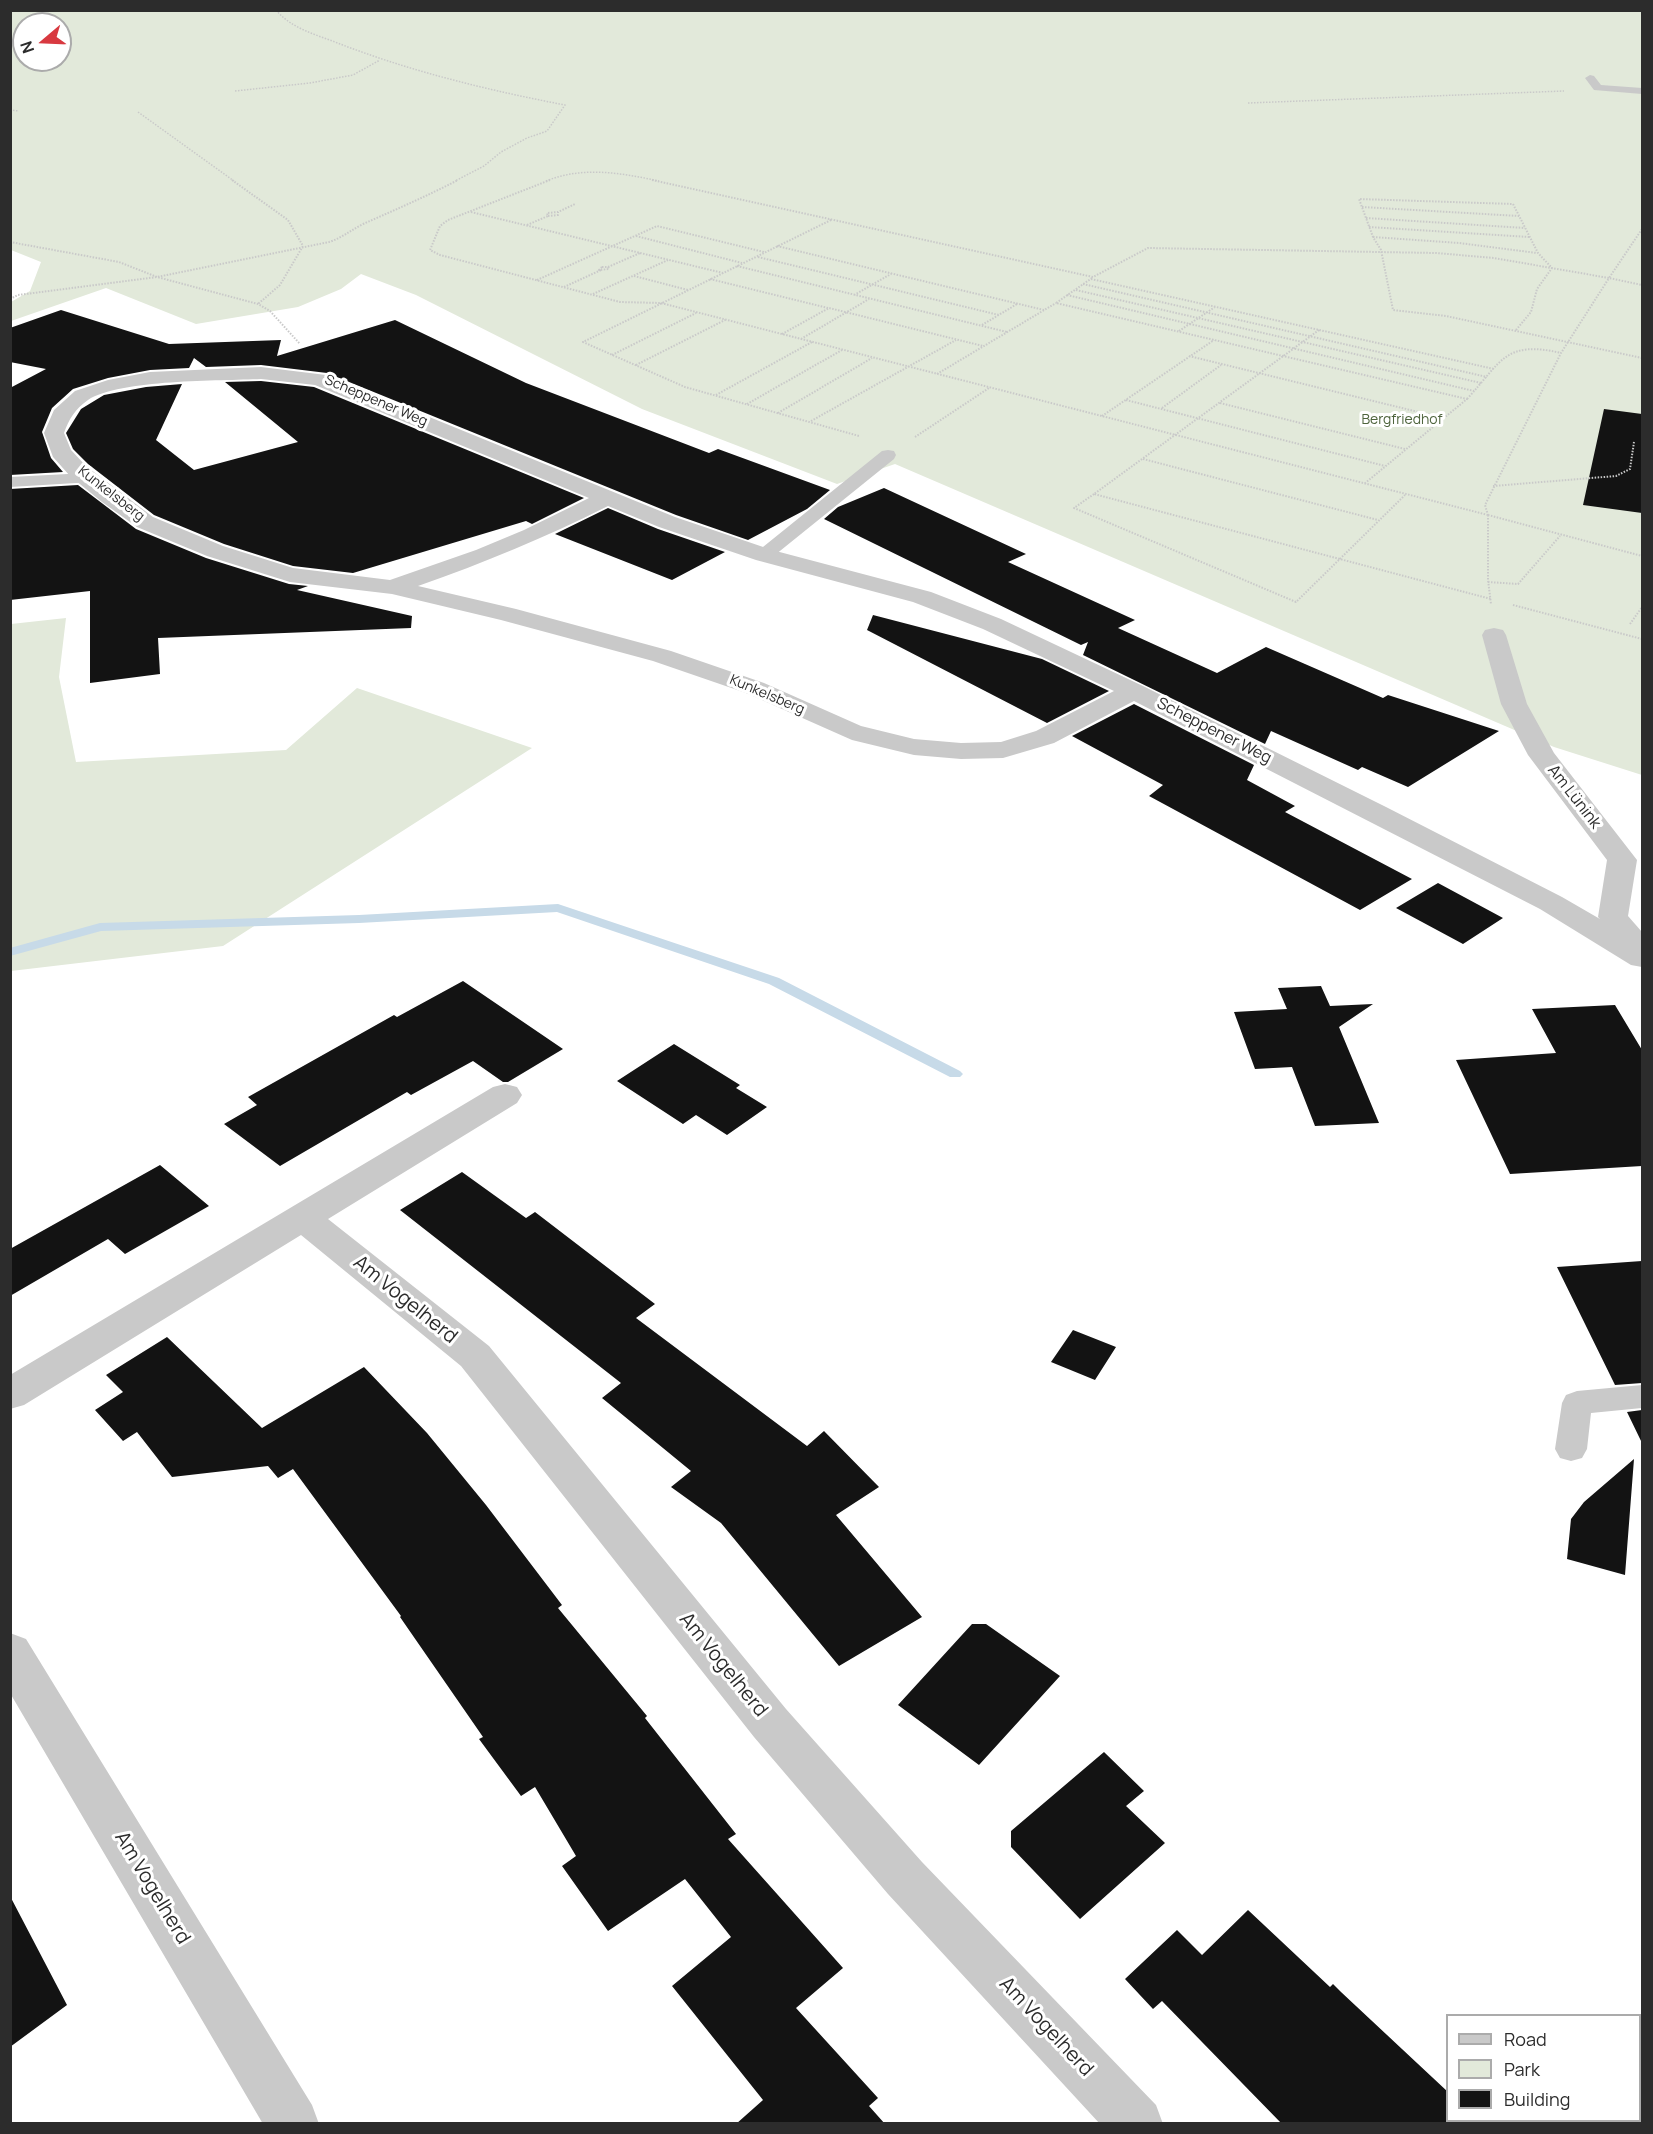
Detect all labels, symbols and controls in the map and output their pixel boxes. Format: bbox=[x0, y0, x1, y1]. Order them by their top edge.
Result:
north arrow bbox=[12, 12, 72, 72]
text: N bbox=[15, 38, 39, 56]
street label: Scheppener Weg bbox=[322, 372, 430, 430]
park label: Bergfriedhof bbox=[1361, 412, 1443, 428]
street label: Kunkelsberg bbox=[74, 463, 148, 525]
street label: Kunkelsberg bbox=[727, 672, 807, 718]
street label: Scheppener Weg bbox=[1154, 694, 1274, 768]
street label: Am Lünink bbox=[1543, 761, 1605, 833]
street label: Am Vogelherd bbox=[348, 1251, 462, 1349]
street label: Am Vogelherd bbox=[674, 1608, 772, 1722]
street label: Am Vogelherd bbox=[109, 1827, 195, 1949]
street label: Am Vogelherd bbox=[994, 1972, 1098, 2082]
legend bbox=[1446, 2014, 1641, 2122]
text: Road bbox=[1504, 2027, 1547, 2051]
text: Park bbox=[1504, 2057, 1540, 2081]
text: Building bbox=[1504, 2087, 1570, 2111]

